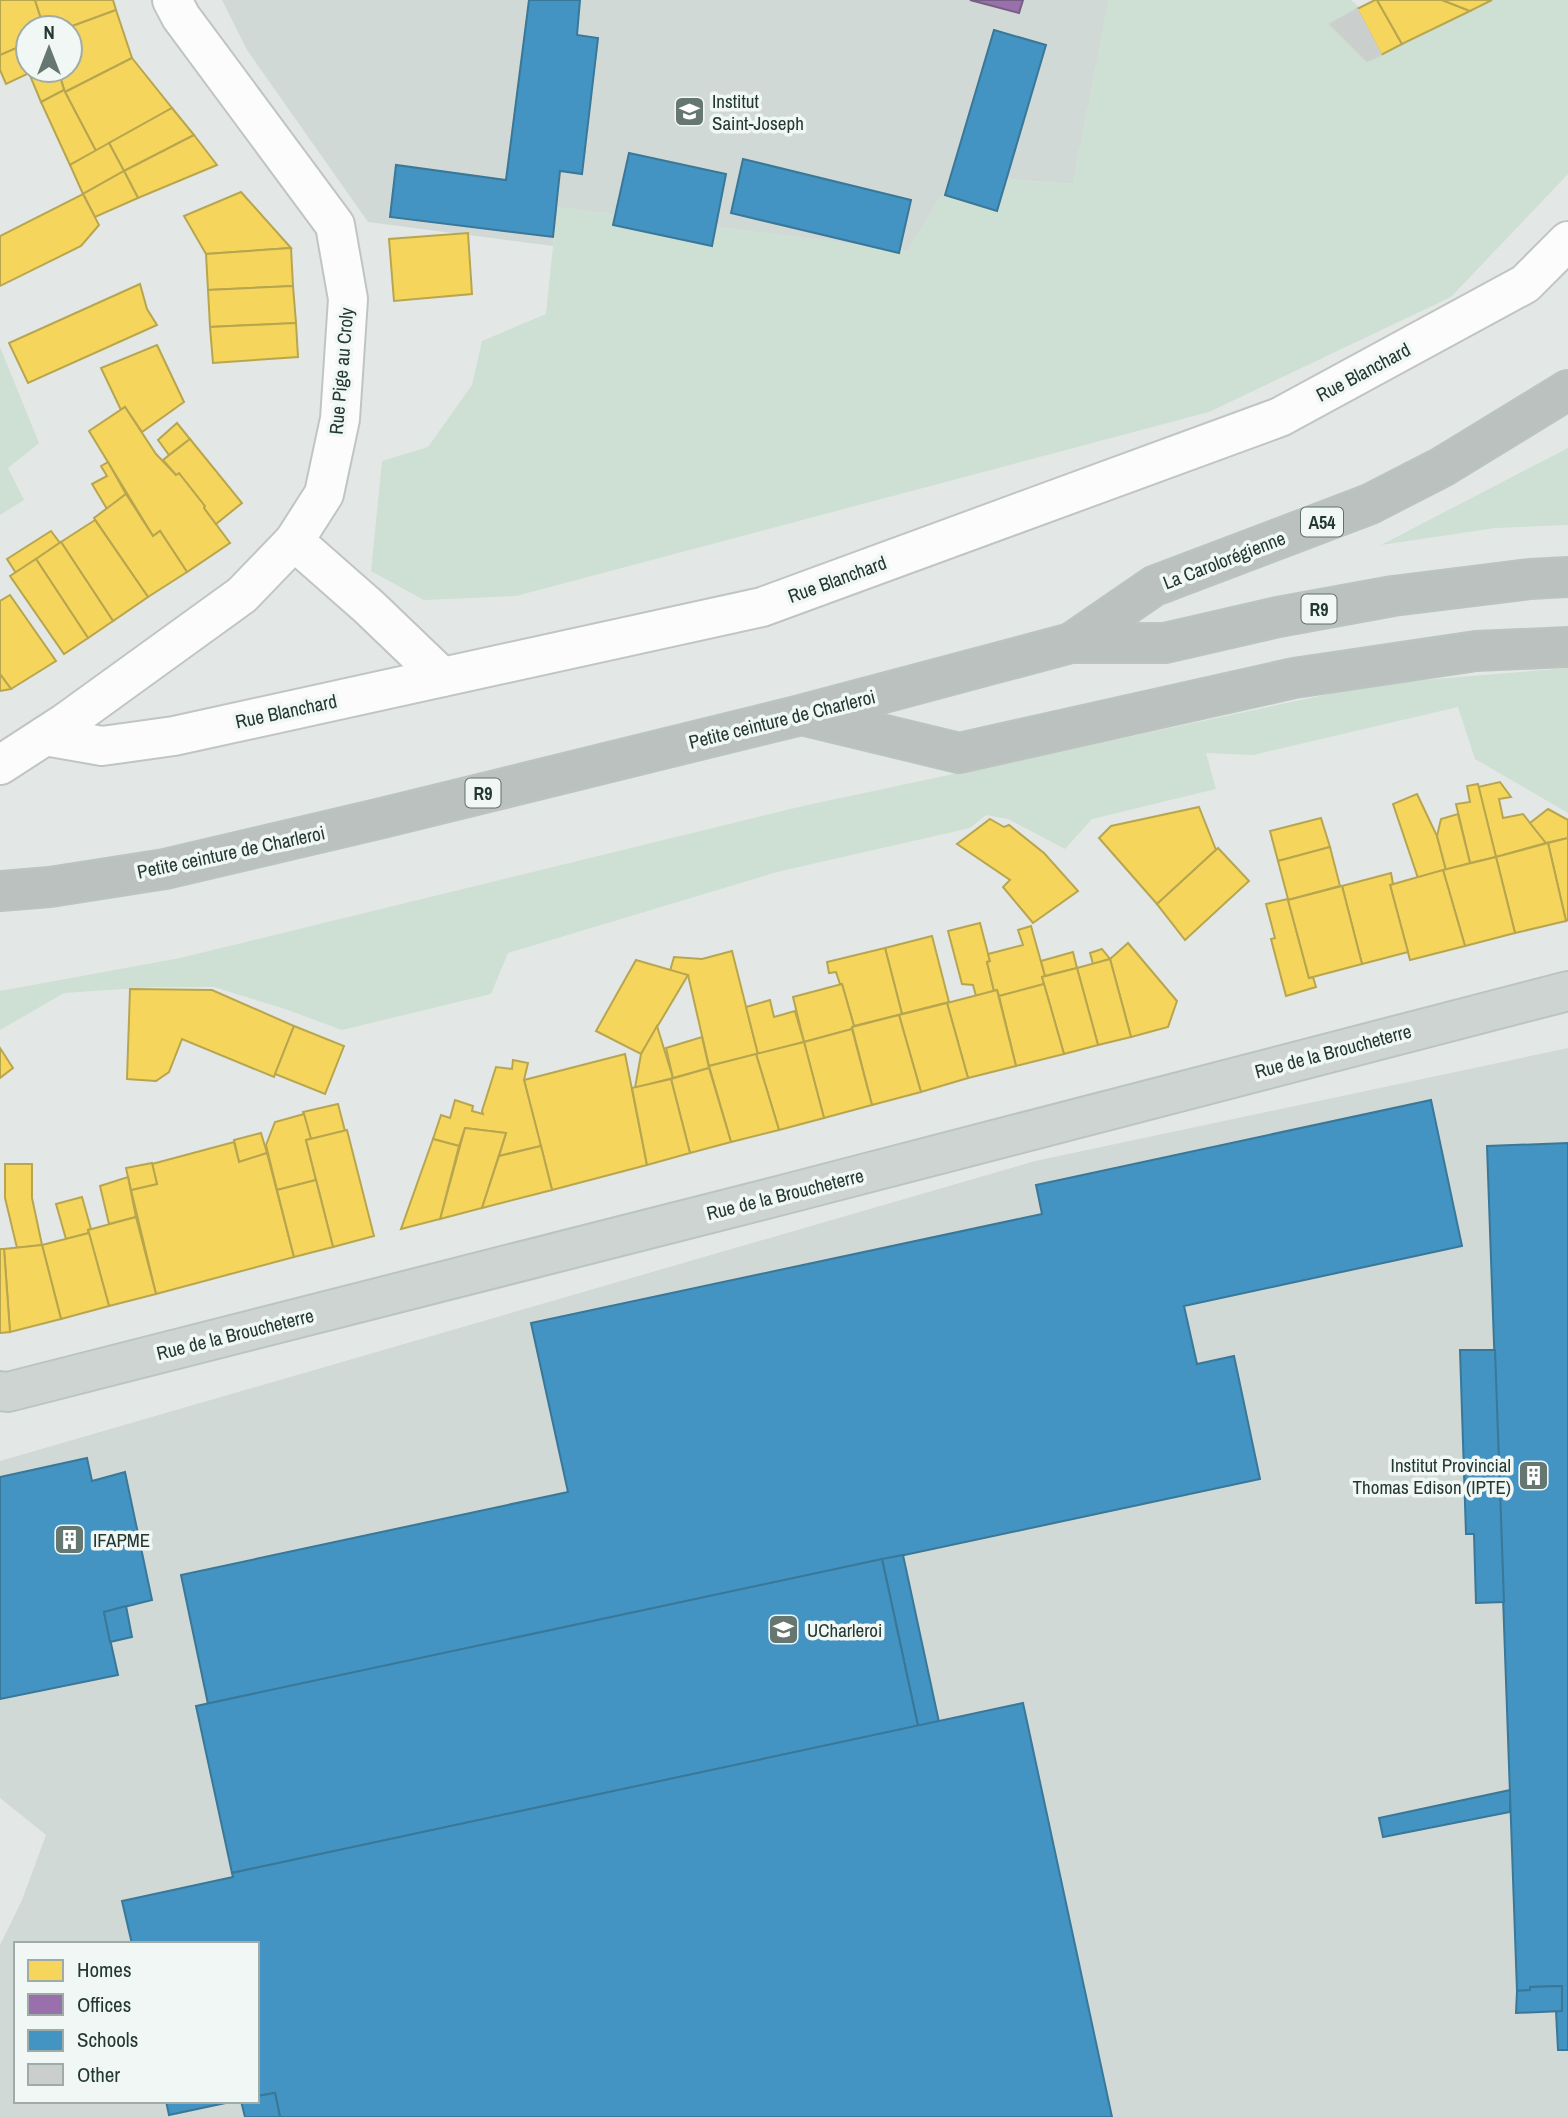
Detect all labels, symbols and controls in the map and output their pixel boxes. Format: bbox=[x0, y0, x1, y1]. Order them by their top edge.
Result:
north arrow bbox=[14, 14, 84, 84]
text: N bbox=[43, 19, 55, 45]
place label: Institut Saint-Joseph bbox=[712, 88, 804, 136]
school or university icon: Institut Saint-Joseph bbox=[672, 95, 706, 129]
street label: Rue Pige au Croly bbox=[323, 306, 360, 436]
street label: Rue Blanchard bbox=[1311, 336, 1415, 408]
road number: A54 bbox=[1301, 508, 1343, 536]
street label: La Carolorégienne bbox=[1159, 525, 1289, 595]
street label: Rue Blanchard bbox=[784, 549, 890, 609]
road number: R9 bbox=[1302, 594, 1336, 624]
street label: Petite ceinture de Charleroi bbox=[686, 683, 878, 755]
street label: Rue Blanchard bbox=[233, 688, 339, 734]
road number: R9 bbox=[466, 778, 500, 808]
street label: Petite ceinture de Charleroi bbox=[135, 819, 327, 885]
street label: Rue de la Broucheterre bbox=[1252, 1018, 1414, 1084]
street label: Rue de la Broucheterre bbox=[704, 1162, 866, 1226]
street label: Rue de la Broucheterre bbox=[154, 1302, 316, 1366]
place label: Institut Provincial Thomas Edison (IPTE) bbox=[1353, 1452, 1511, 1500]
building icon: Institut Provincial Thomas Edison (IPTE) bbox=[1517, 1459, 1551, 1493]
building icon: IFAPME bbox=[53, 1523, 87, 1557]
place label: IFAPME bbox=[93, 1527, 150, 1553]
school or university icon: UCharleroi bbox=[767, 1613, 801, 1647]
place label: UCharleroi bbox=[807, 1617, 882, 1643]
legend bbox=[14, 1942, 259, 2103]
text: Homes bbox=[77, 1955, 132, 1984]
text: Offices bbox=[77, 1990, 131, 2019]
text: Schools bbox=[77, 2025, 138, 2054]
text: Other bbox=[77, 2060, 120, 2089]

